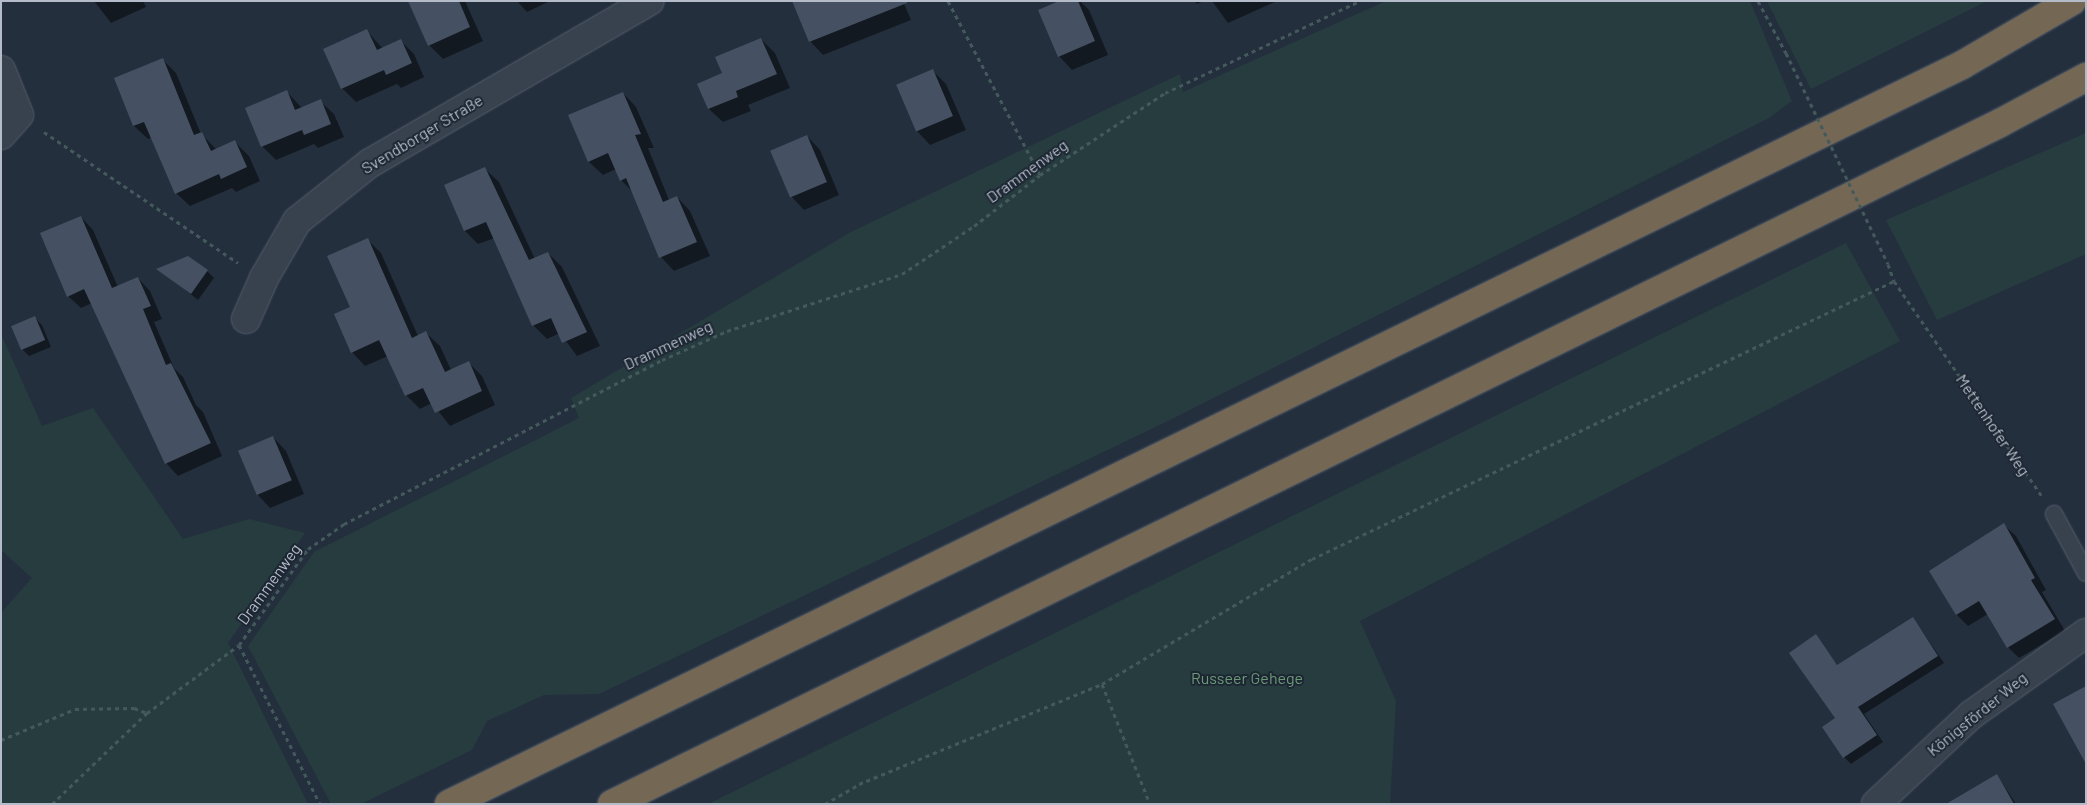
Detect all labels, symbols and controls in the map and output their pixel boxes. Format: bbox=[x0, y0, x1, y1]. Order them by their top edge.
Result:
street label: Svendborger Straße bbox=[358, 90, 486, 178]
street label: Drammenweg bbox=[983, 135, 1071, 207]
street label: Drammenweg bbox=[621, 316, 715, 374]
street label: Mettenhofer Weg bbox=[1952, 371, 2034, 479]
street label: Drammenweg bbox=[233, 540, 305, 628]
park label: Russeer Gehege bbox=[1191, 668, 1303, 688]
street label: Königsförder Weg bbox=[1923, 668, 2031, 760]

